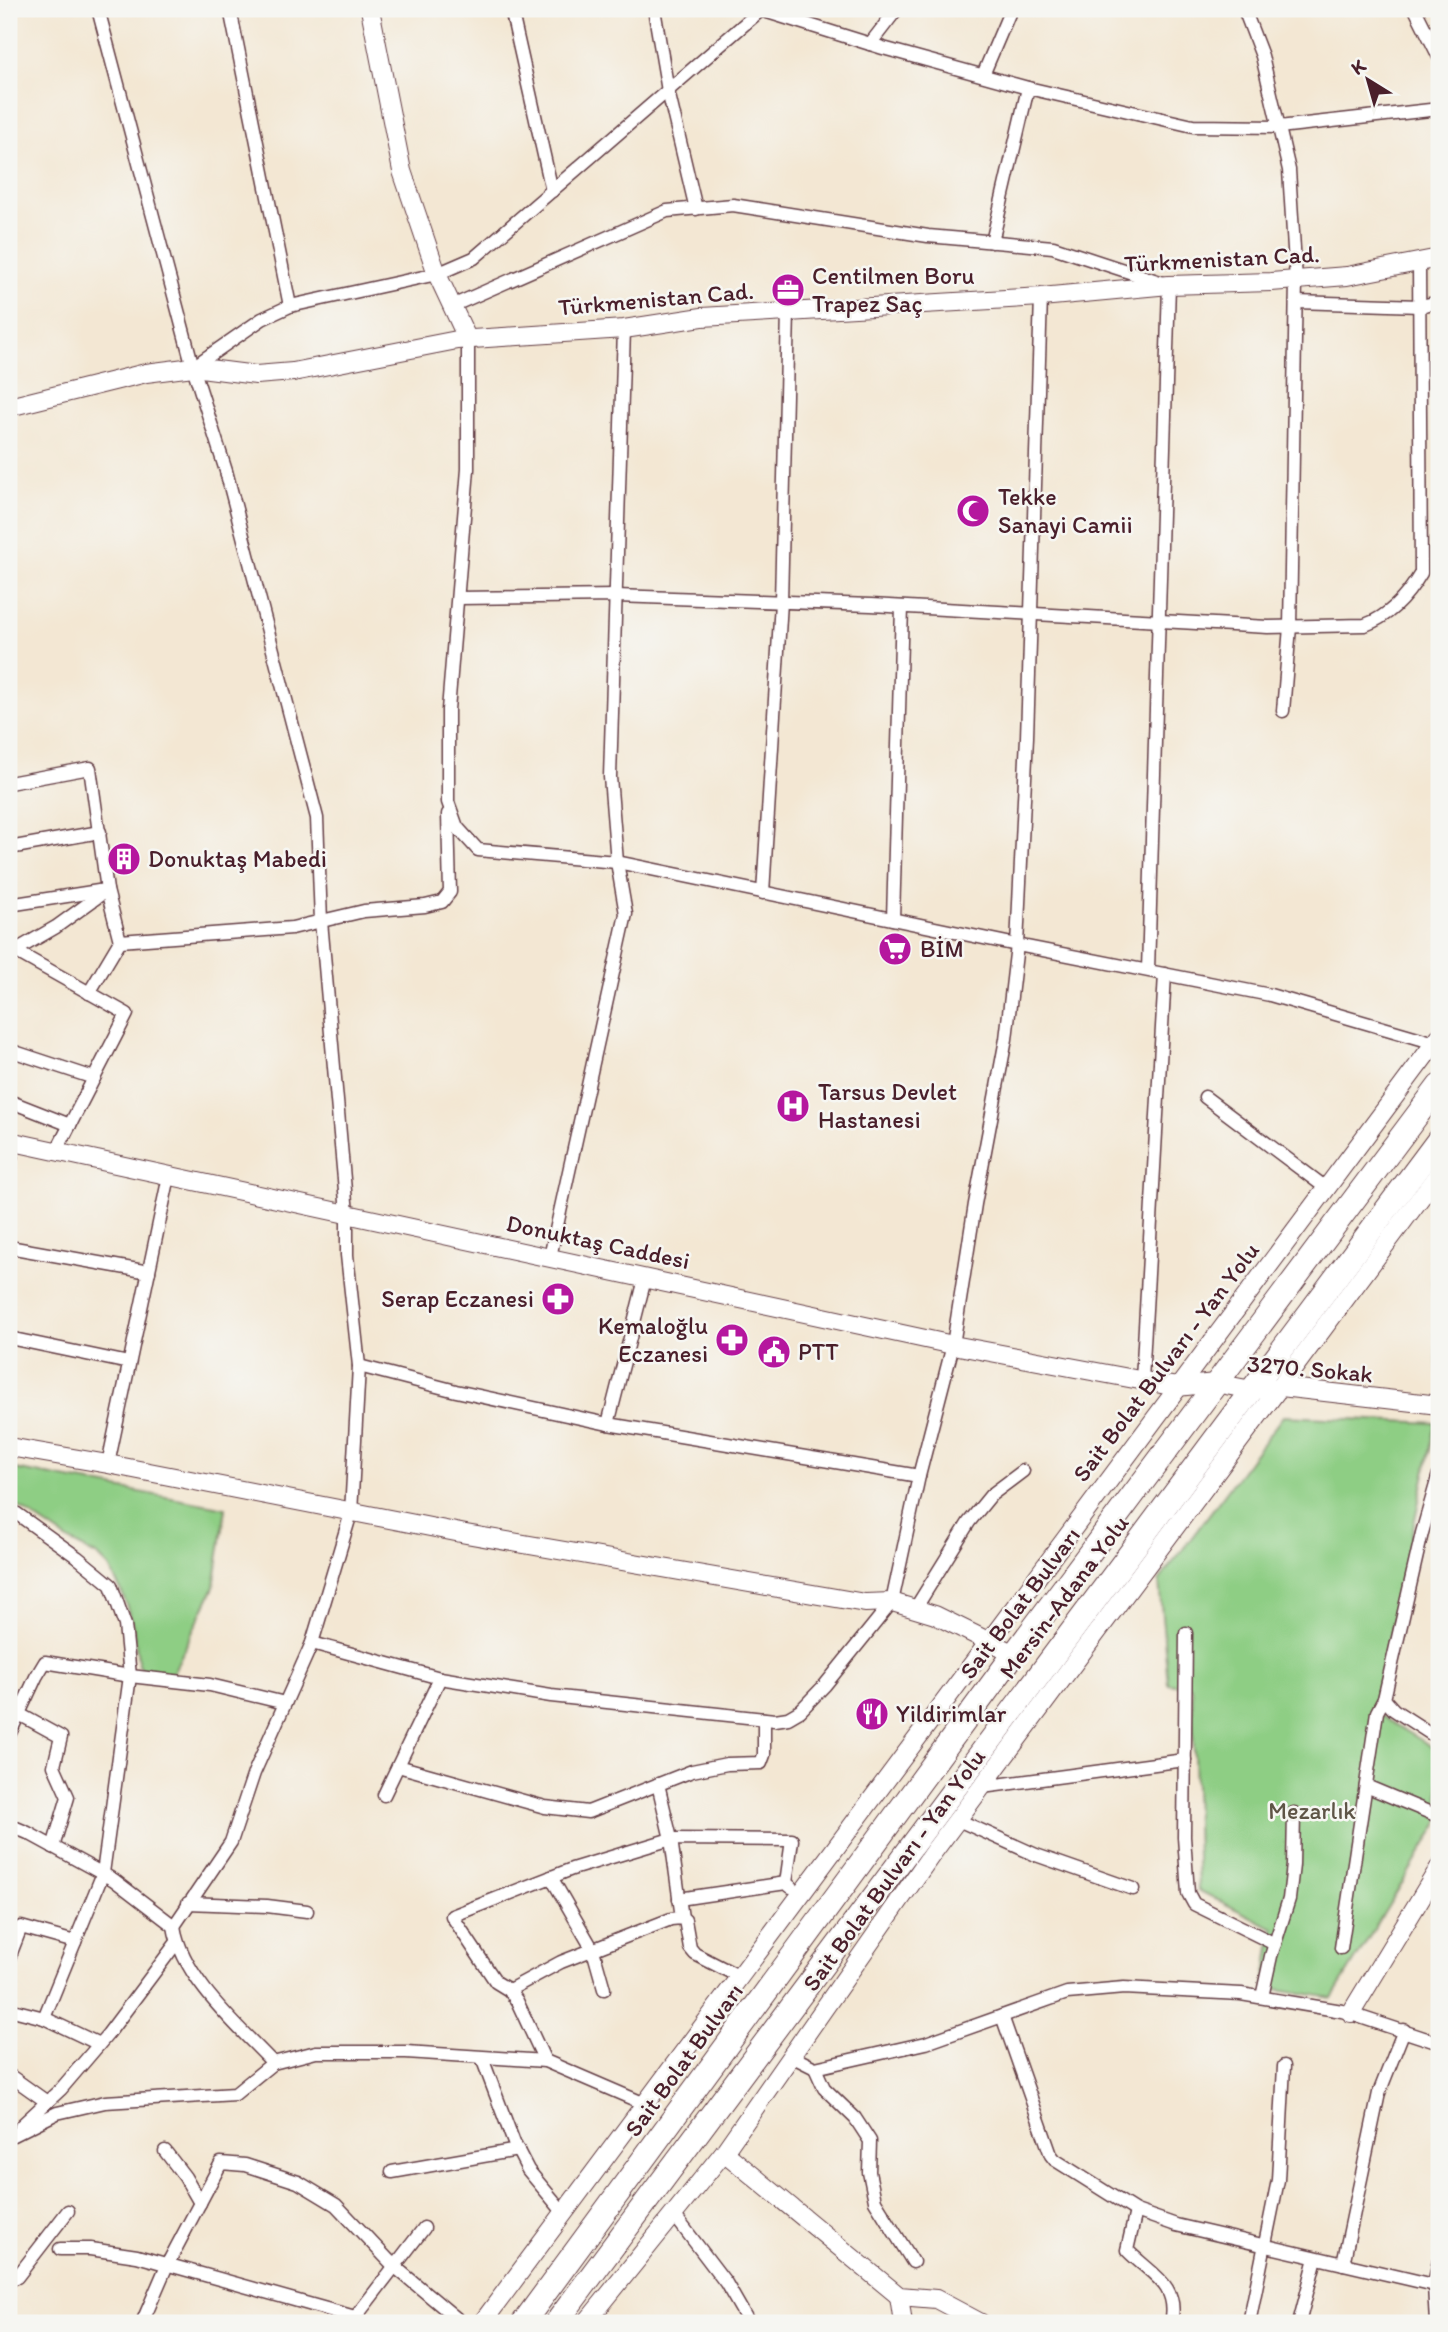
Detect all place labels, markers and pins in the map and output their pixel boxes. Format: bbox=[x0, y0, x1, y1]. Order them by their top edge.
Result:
place label: Centilmen Boru Trapez Saç bbox=[812, 261, 975, 318]
office icon: Centilmen Boru Trapez Saç bbox=[769, 271, 807, 309]
place label: Tekke Sanayi Camii bbox=[998, 482, 1133, 539]
mosque icon: Tekke Sanayi Camii bbox=[954, 492, 992, 530]
building icon: Donuktaş Mabedi bbox=[105, 840, 143, 878]
place label: Donuktaş Mabedi bbox=[148, 844, 327, 873]
supermarket icon: BİM bbox=[876, 930, 914, 968]
place label: BİM bbox=[920, 934, 964, 963]
place label: Tarsus Devlet Hastanesi bbox=[818, 1077, 957, 1134]
hospital icon: Tarsus Devlet Hastanesi bbox=[774, 1087, 812, 1125]
pharmacy icon: Serap Eczanesi bbox=[539, 1280, 577, 1318]
place label: Serap Eczanesi bbox=[381, 1284, 534, 1313]
place label: Kemaloğlu Eczanesi bbox=[598, 1311, 708, 1368]
pharmacy icon: Kemaloğlu Eczanesi bbox=[713, 1321, 751, 1359]
public building icon: PTT bbox=[755, 1333, 793, 1371]
place label: PTT bbox=[798, 1337, 839, 1366]
restaurant icon: Yildirimlar bbox=[853, 1695, 891, 1733]
place label: Yildirimlar bbox=[896, 1699, 1007, 1728]

